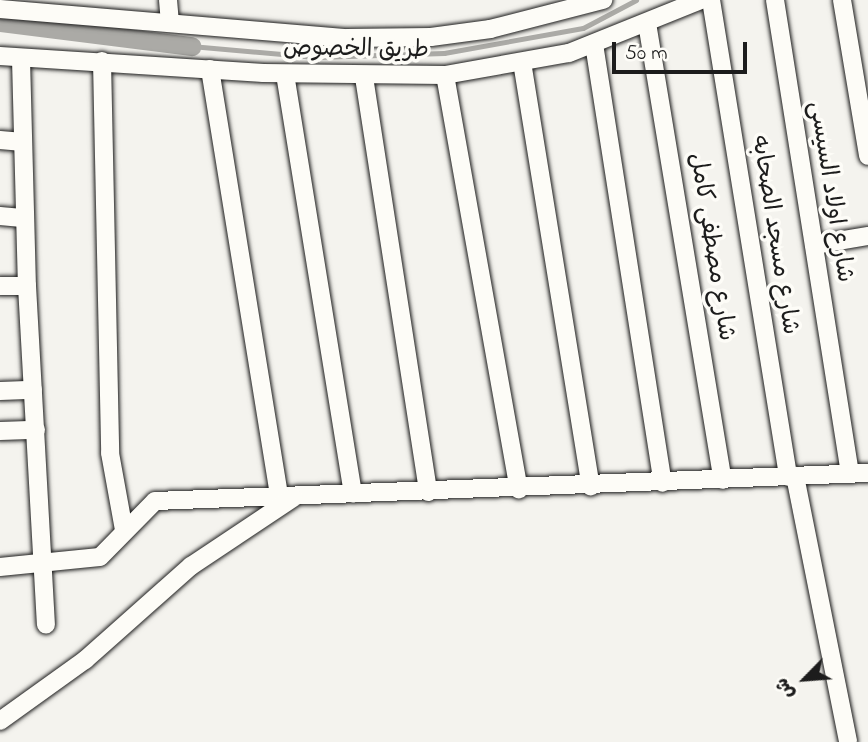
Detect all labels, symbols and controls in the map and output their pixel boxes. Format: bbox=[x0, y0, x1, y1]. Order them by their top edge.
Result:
scale bar bbox=[616, 28, 751, 72]
street label: طريق الخصوص bbox=[283, 34, 429, 66]
text: 50 m bbox=[625, 39, 668, 69]
street label: شارع اولاد السيسى bbox=[801, 99, 859, 285]
street label: شارع مسجد الصحابه bbox=[744, 133, 804, 337]
street label: شارع مصطفى كامل bbox=[682, 151, 740, 343]
north arrow bbox=[770, 644, 840, 714]
text: ش bbox=[769, 673, 802, 703]

